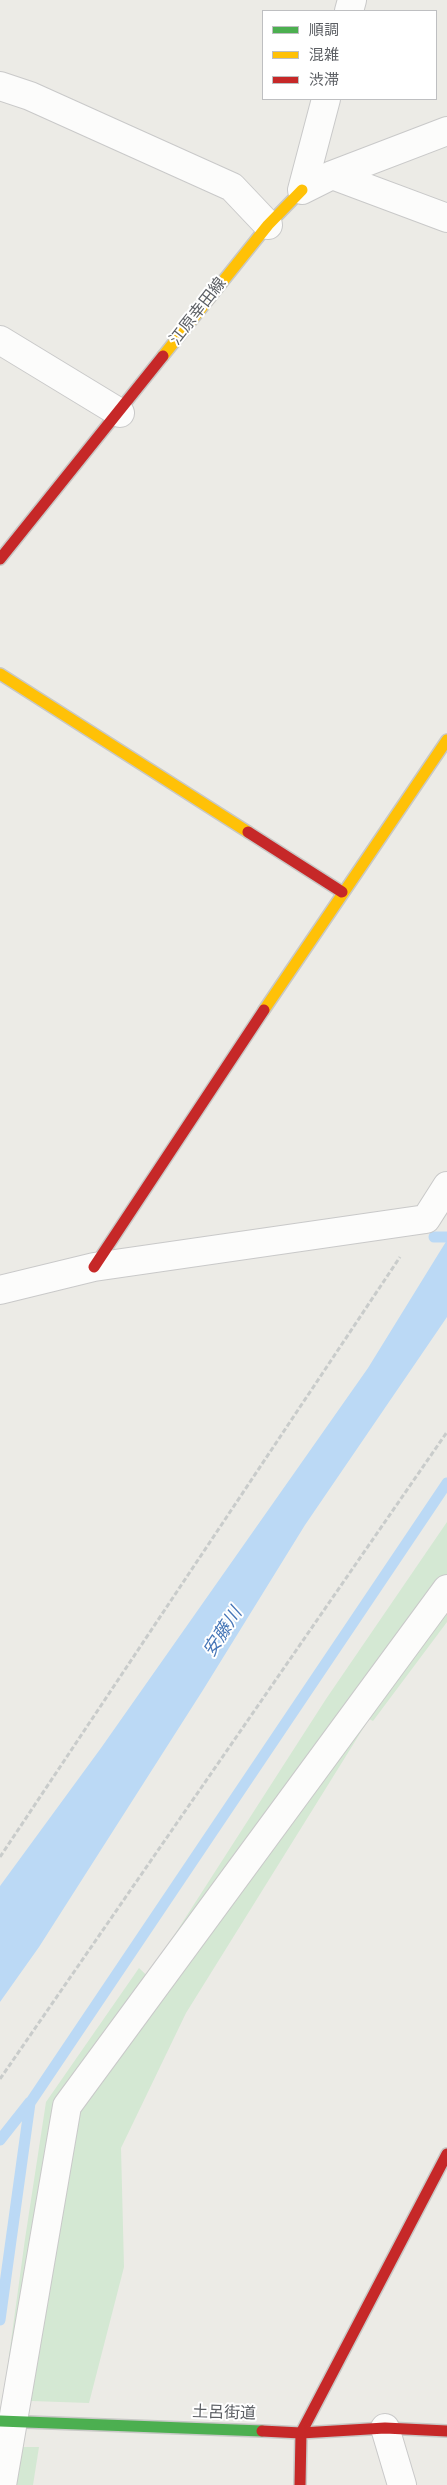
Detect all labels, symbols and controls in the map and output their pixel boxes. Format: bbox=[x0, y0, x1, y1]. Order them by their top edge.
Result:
legend bbox=[262, 10, 437, 100]
text: 順調 bbox=[309, 20, 339, 41]
text: 混雑 bbox=[309, 45, 339, 66]
text: 渋滞 bbox=[309, 70, 339, 91]
street label: 江原幸田線 bbox=[167, 275, 231, 349]
water label: 安藤川 bbox=[200, 1604, 248, 1662]
street label: 土呂街道 bbox=[192, 2403, 256, 2425]

